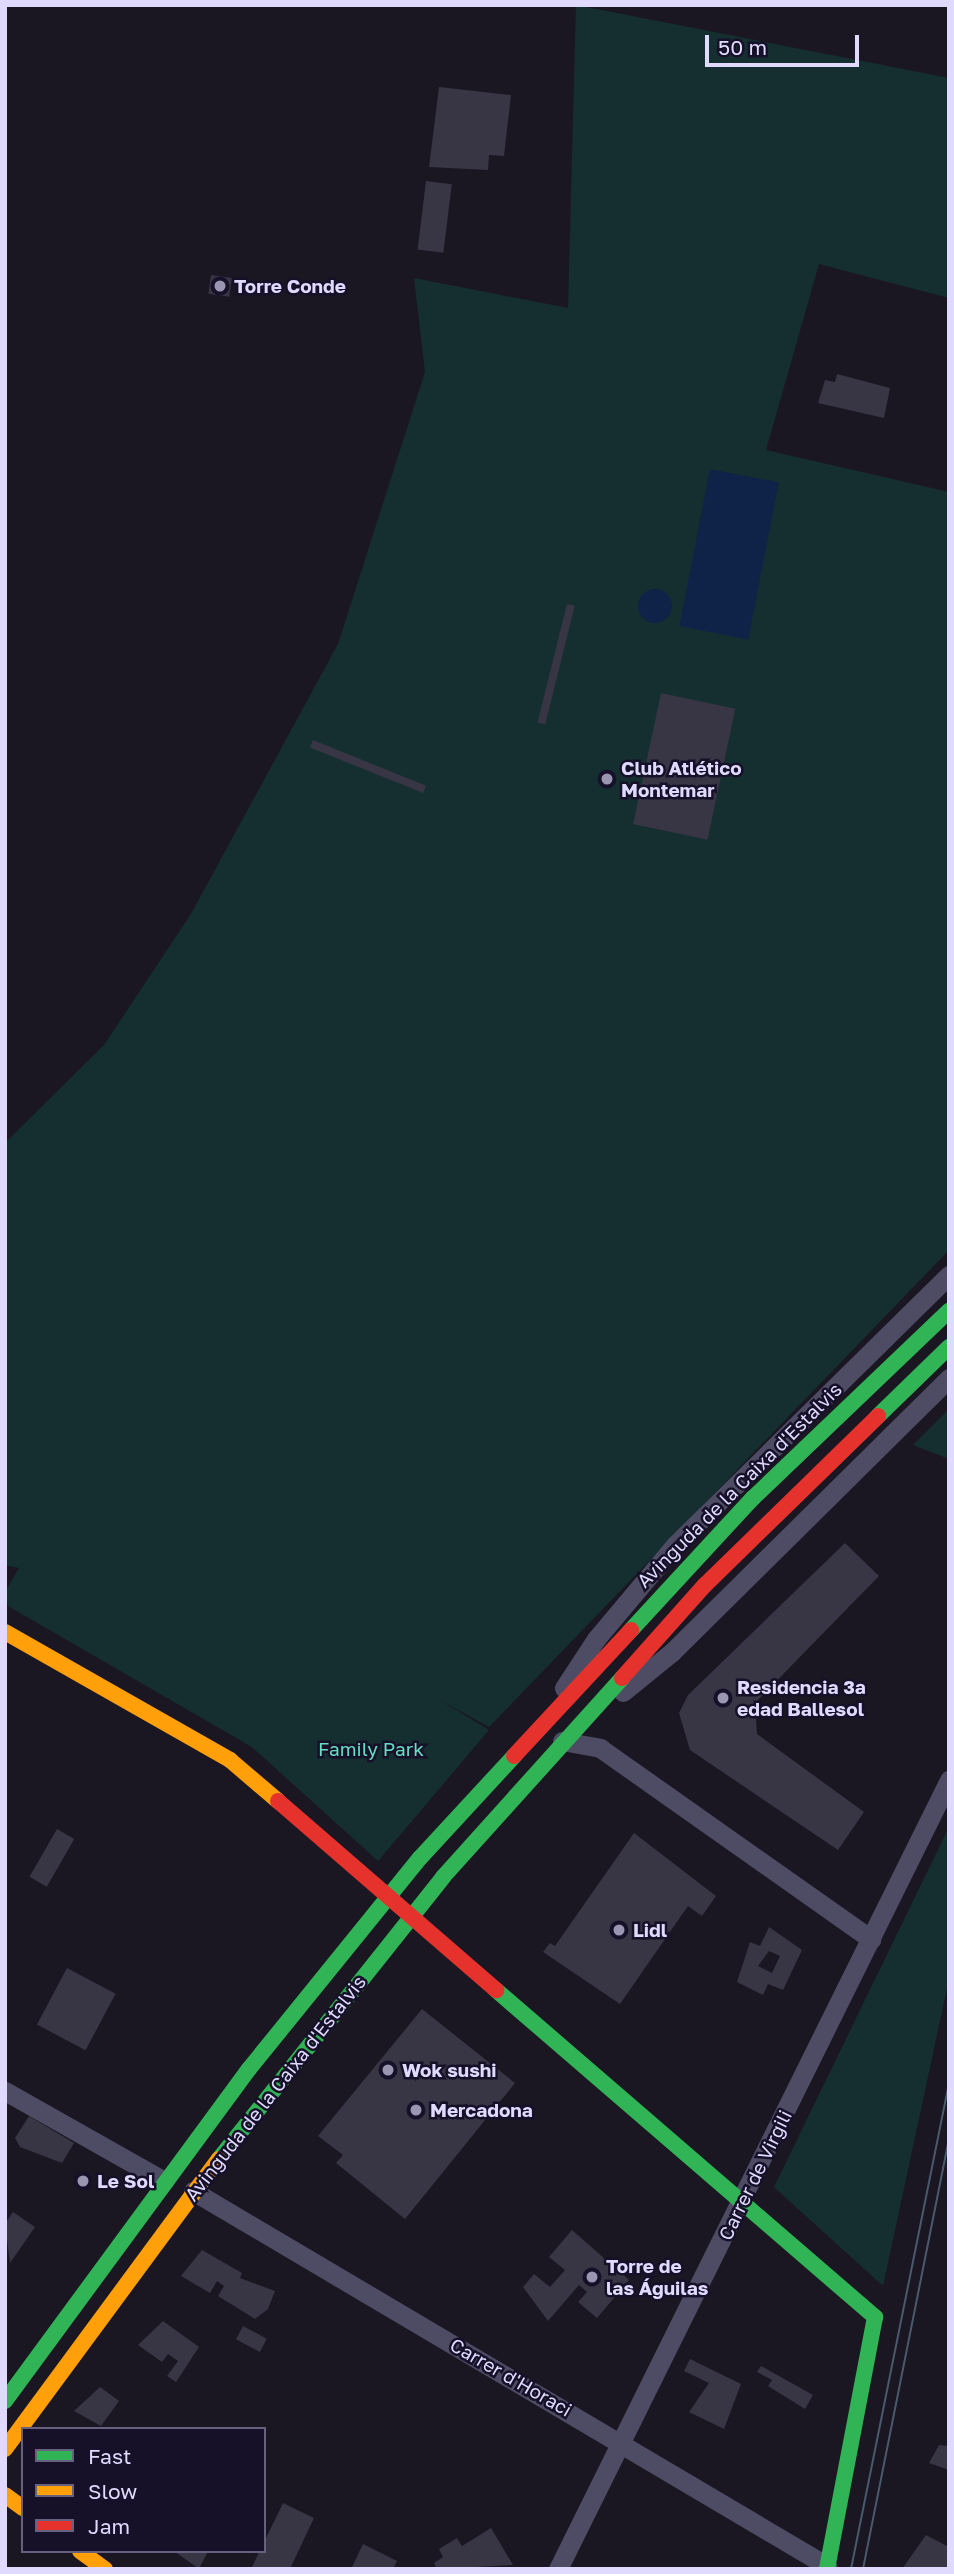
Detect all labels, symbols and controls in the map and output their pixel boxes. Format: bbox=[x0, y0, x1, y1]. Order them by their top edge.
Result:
scale bar bbox=[709, 21, 863, 65]
text: 50 m bbox=[718, 34, 767, 60]
place label: Torre Conde bbox=[234, 275, 346, 297]
marker: Torre Conde bbox=[212, 278, 228, 294]
place label: Club Atlético Montemar bbox=[621, 757, 742, 801]
marker: Club Atlético Montemar bbox=[599, 771, 615, 787]
street label: Avinguda de la Caixa d'Estalvis bbox=[632, 1378, 846, 1592]
place label: Residencia 3ª edad Ballesol bbox=[737, 1676, 866, 1720]
marker: Residencia 3ª edad Ballesol bbox=[715, 1690, 731, 1706]
park label: Family Park bbox=[318, 1738, 424, 1760]
place label: Lidl bbox=[633, 1919, 667, 1941]
marker: Lidl bbox=[611, 1922, 627, 1938]
street label: Avinguda de la Caixa d'Estalvis bbox=[180, 1971, 370, 2205]
place label: Wok sushi bbox=[402, 2059, 496, 2081]
marker: Wok sushi bbox=[380, 2062, 396, 2078]
place label: Mercadona bbox=[430, 2099, 533, 2121]
marker: Mercadona bbox=[408, 2102, 424, 2118]
street label: Carrer de Virgili bbox=[714, 2106, 796, 2244]
place label: Le Sol bbox=[97, 2170, 154, 2192]
marker: Le Sol bbox=[75, 2173, 91, 2189]
place label: Torre de las Águilas bbox=[606, 2255, 708, 2299]
marker: Torre de las Águilas bbox=[584, 2269, 600, 2285]
street label: Carrer d'Horaci bbox=[446, 2333, 576, 2421]
legend bbox=[21, 2427, 266, 2553]
text: Fast bbox=[88, 2443, 131, 2469]
text: Slow bbox=[88, 2478, 137, 2504]
text: Jam bbox=[88, 2513, 130, 2539]

